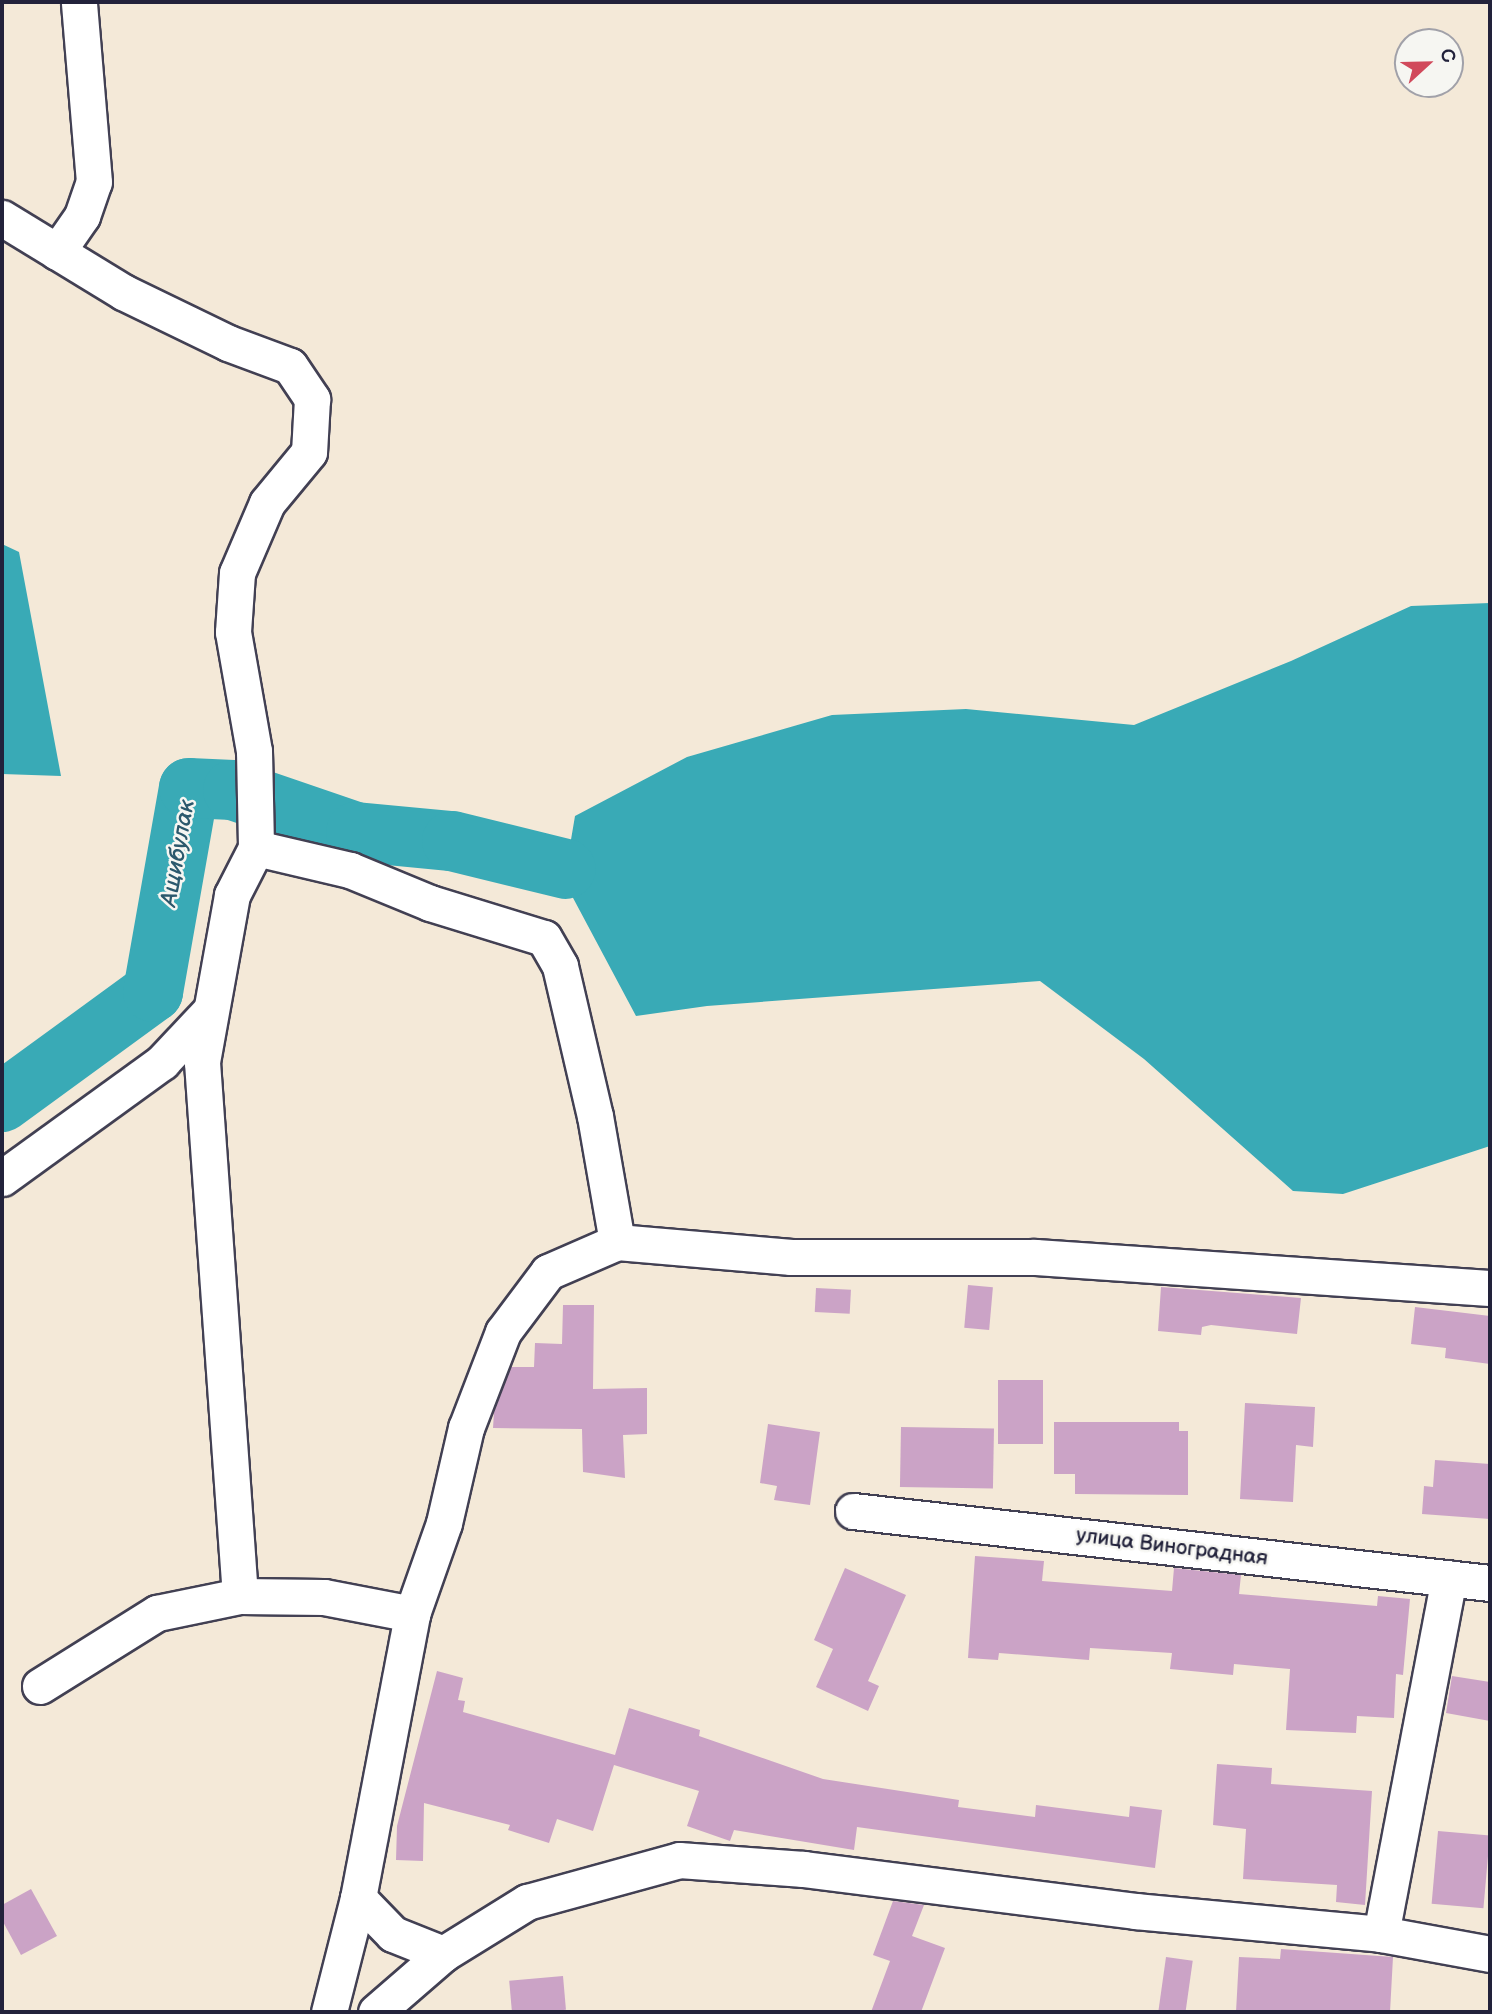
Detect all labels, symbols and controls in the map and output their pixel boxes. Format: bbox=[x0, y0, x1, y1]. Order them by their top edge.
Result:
north arrow bbox=[1394, 28, 1464, 98]
text: С bbox=[1434, 45, 1460, 66]
water label: Ащибулак bbox=[155, 798, 201, 908]
street label: улица Виноградная bbox=[1075, 1523, 1269, 1571]

